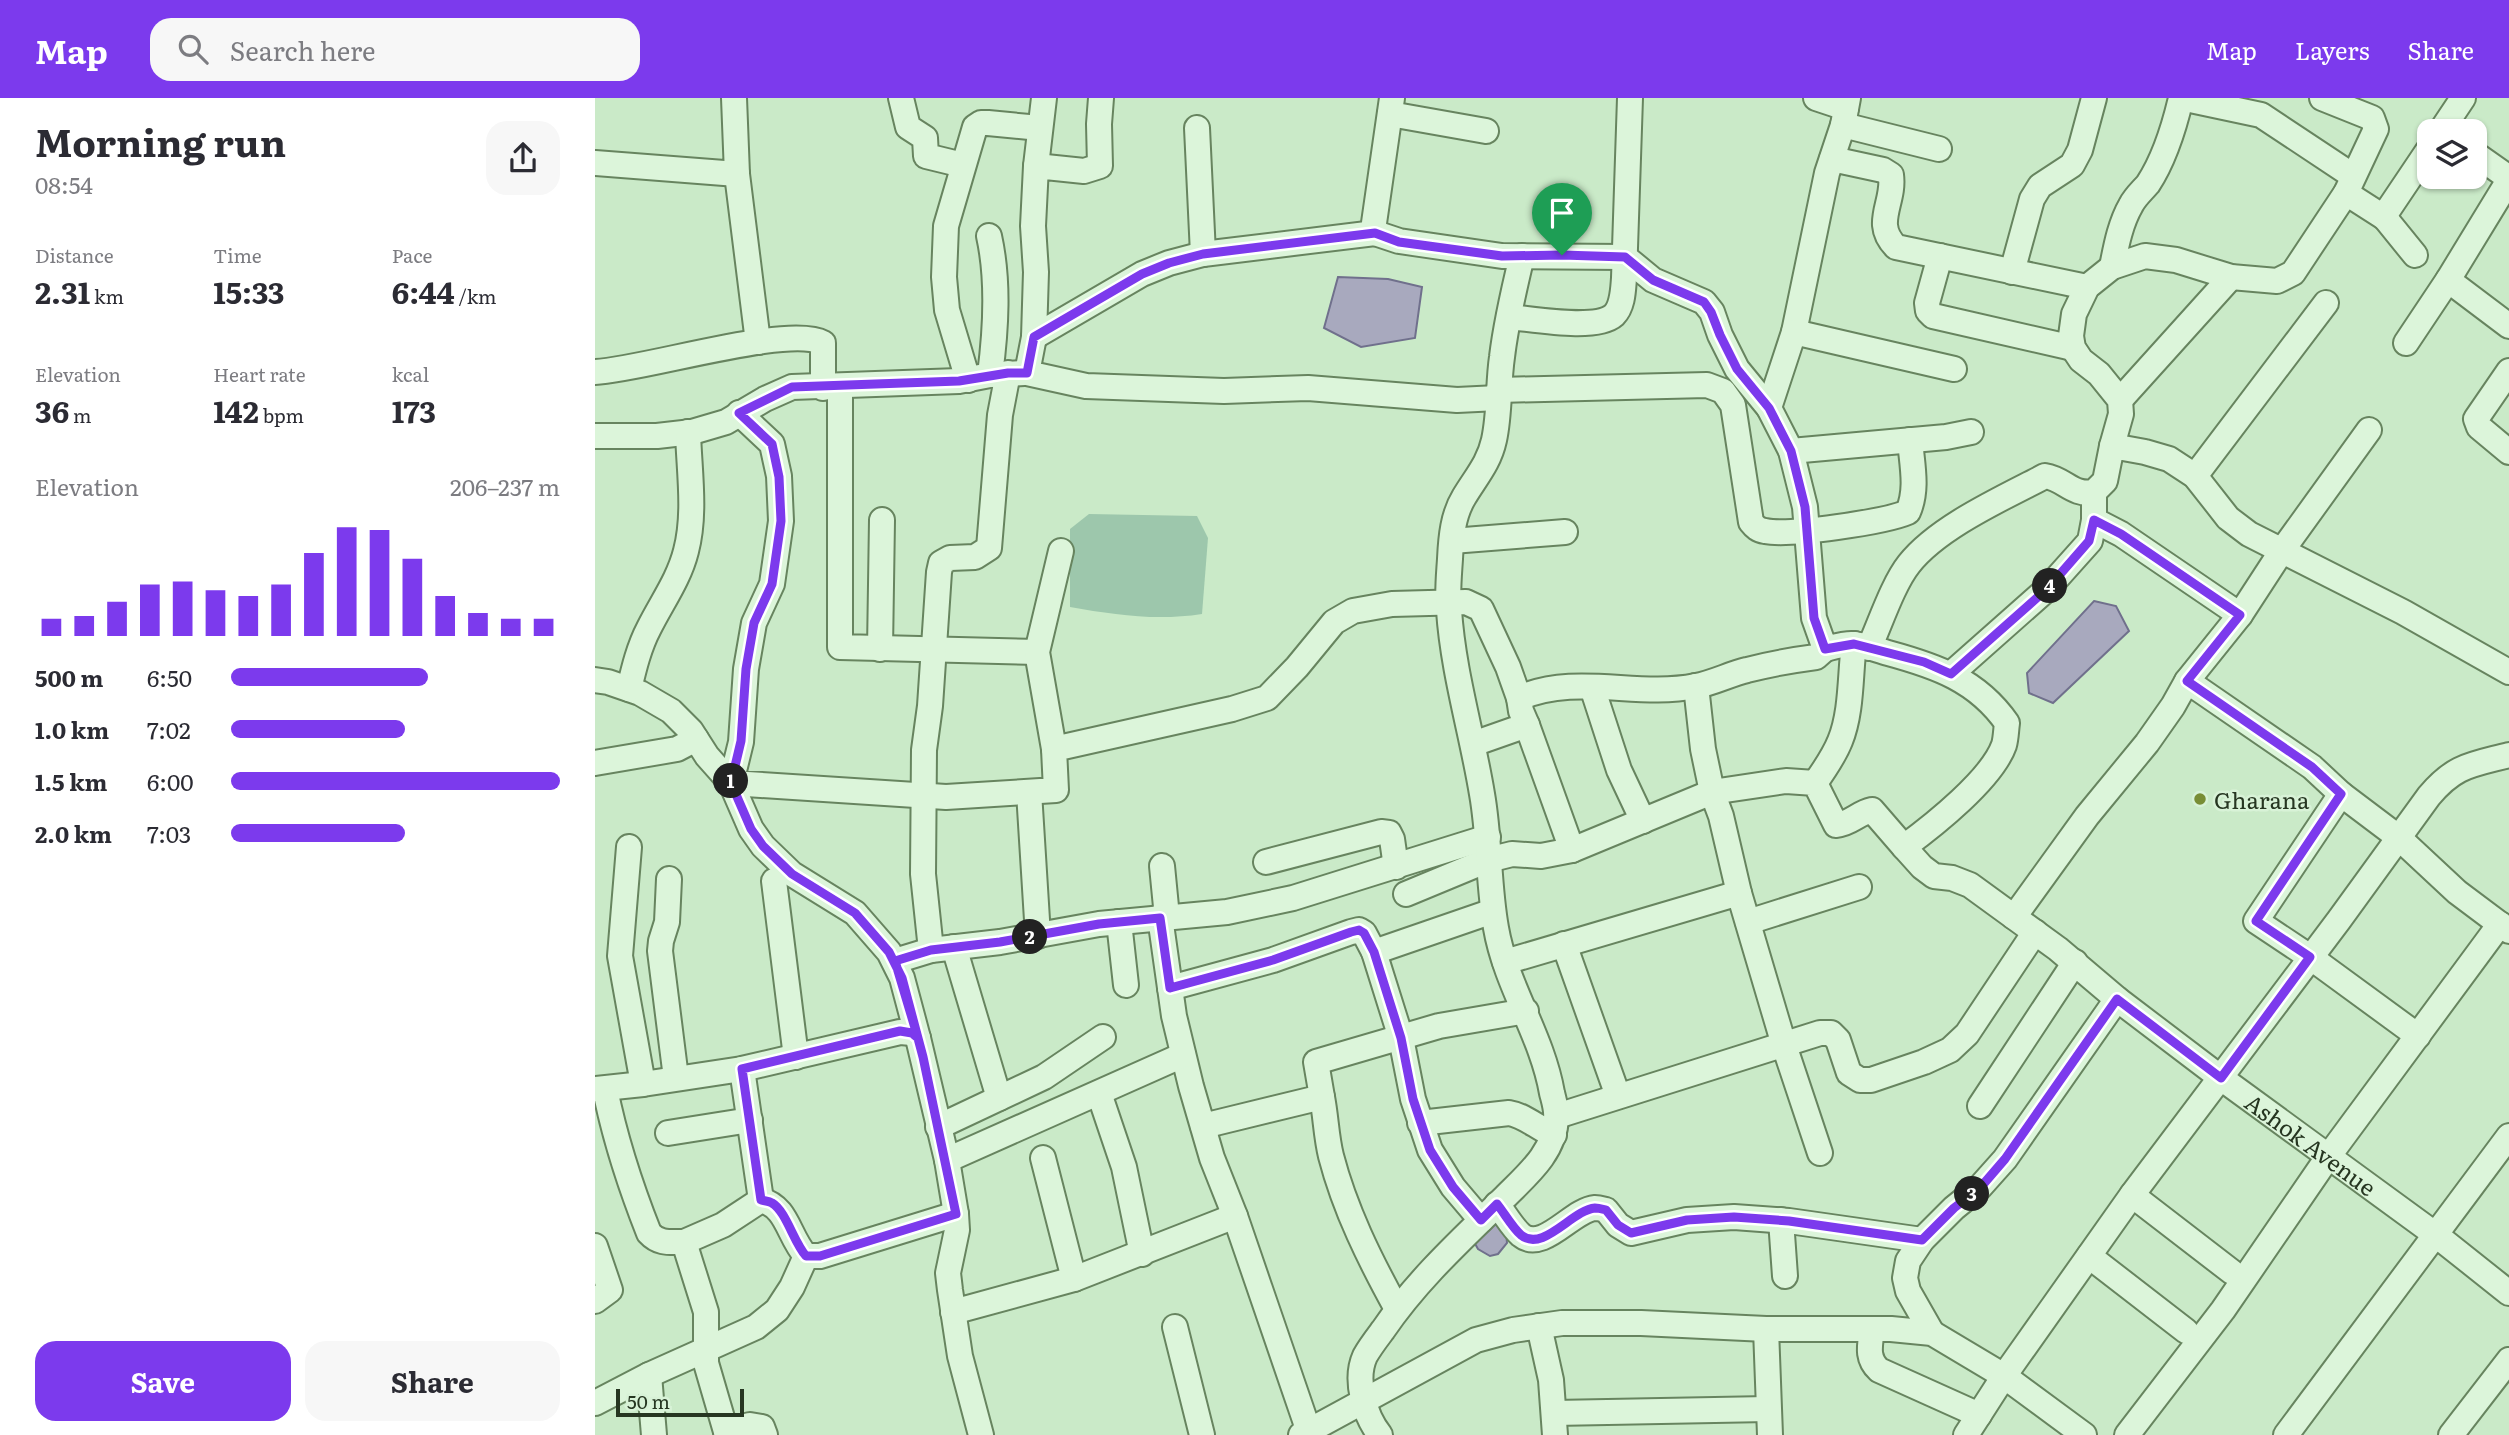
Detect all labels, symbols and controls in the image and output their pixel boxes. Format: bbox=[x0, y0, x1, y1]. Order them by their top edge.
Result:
search box bbox=[150, 18, 640, 81]
text: Map bbox=[35, 25, 108, 74]
icon: search bbox=[174, 30, 212, 68]
text: Search here bbox=[230, 30, 376, 69]
text: Map bbox=[2206, 32, 2257, 67]
text: Layers bbox=[2295, 32, 2369, 67]
text: Share bbox=[2407, 32, 2474, 67]
text: Morning run bbox=[35, 112, 286, 169]
map controls bbox=[2417, 119, 2487, 189]
button: layers bbox=[2417, 119, 2487, 189]
button: share bbox=[486, 121, 560, 195]
text: 08:54 bbox=[35, 167, 93, 201]
pin bbox=[1532, 183, 1592, 255]
icon: arrive bbox=[1543, 194, 1581, 232]
text: Distance bbox=[35, 241, 114, 269]
text: Time bbox=[213, 241, 262, 269]
text: Pace bbox=[392, 241, 432, 269]
text: 2.31 bbox=[35, 269, 90, 313]
text: 15:33 bbox=[213, 269, 285, 313]
text: 6:44 bbox=[392, 269, 455, 313]
text: km bbox=[90, 282, 124, 310]
text: /km bbox=[455, 282, 497, 310]
text: Elevation bbox=[35, 360, 121, 388]
text: Heart rate bbox=[213, 360, 306, 388]
text: kcal bbox=[392, 360, 429, 388]
text: 36 bbox=[35, 388, 69, 432]
text: 142 bbox=[213, 388, 259, 432]
text: 173 bbox=[392, 388, 436, 432]
text: m bbox=[69, 401, 92, 429]
text: bpm bbox=[259, 401, 304, 429]
text: Elevation bbox=[35, 469, 139, 503]
text: 206–237 m bbox=[450, 469, 560, 503]
pin: 4 bbox=[2033, 568, 2067, 603]
text: 4 bbox=[2044, 571, 2055, 599]
text: 500 m bbox=[35, 660, 103, 694]
text: 6:50 bbox=[147, 660, 192, 694]
text: 1.0 km bbox=[35, 712, 109, 746]
text: 7:02 bbox=[147, 712, 191, 746]
text: 1.5 km bbox=[35, 764, 108, 798]
text: 6:00 bbox=[147, 764, 194, 798]
pin: 1 bbox=[713, 764, 749, 798]
text: 1 bbox=[727, 766, 734, 794]
place label: Gharana bbox=[2214, 782, 2310, 816]
marker: Gharana bbox=[2192, 791, 2208, 807]
text: 2.0 km bbox=[35, 816, 112, 850]
text: 7:03 bbox=[147, 816, 191, 850]
pin: 2 bbox=[1013, 920, 1047, 954]
text: 2 bbox=[1024, 922, 1035, 950]
street label: Ashok Avenue bbox=[2239, 1084, 2384, 1203]
pin: 3 bbox=[1955, 1176, 1989, 1212]
text: 3 bbox=[1966, 1179, 1977, 1207]
button: Save bbox=[35, 1341, 291, 1421]
button: Share bbox=[305, 1341, 560, 1421]
scale bar bbox=[616, 1386, 744, 1418]
text: 50 m bbox=[627, 1387, 670, 1415]

